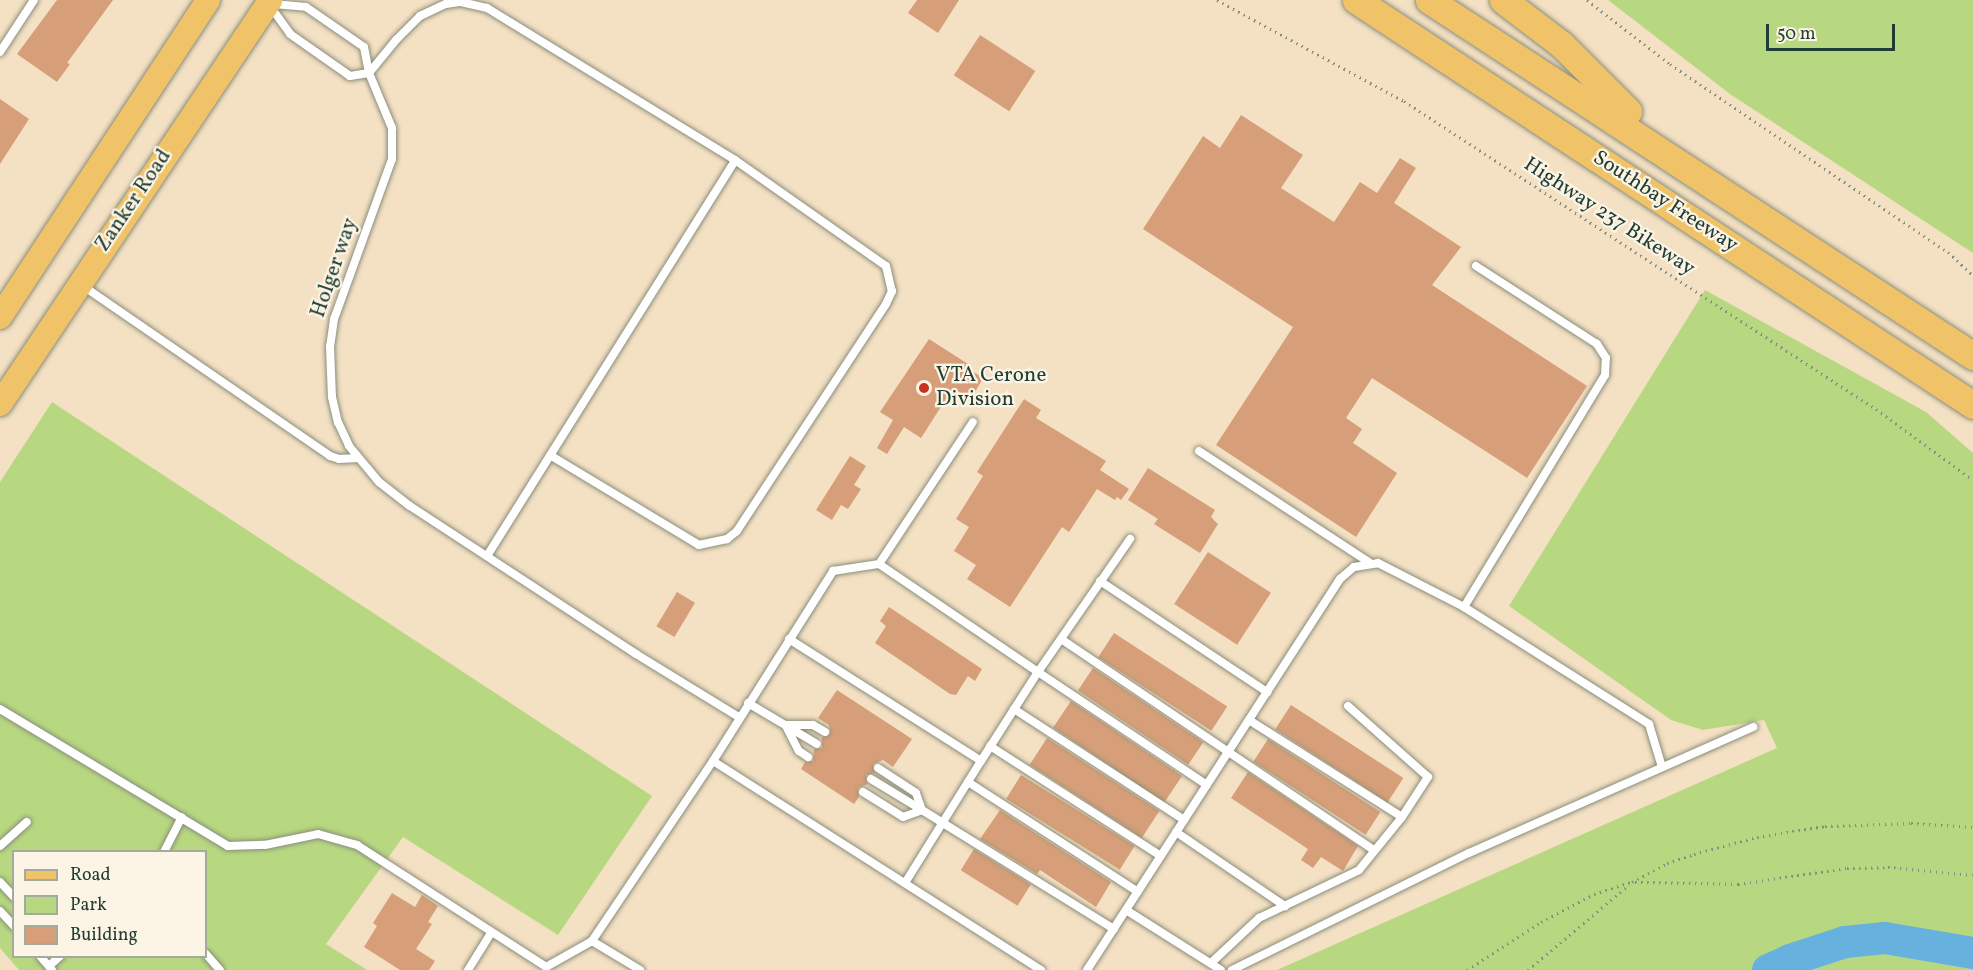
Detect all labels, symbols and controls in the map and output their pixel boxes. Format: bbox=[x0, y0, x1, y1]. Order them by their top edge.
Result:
scale bar bbox=[1769, 12, 1898, 50]
text: 50 m bbox=[1777, 22, 1816, 47]
street label: Zanker Road bbox=[91, 145, 177, 257]
street label: Southbay Freeway bbox=[1587, 146, 1743, 258]
street label: Highway 237 Bikeway bbox=[1518, 152, 1700, 282]
street label: Holger way bbox=[306, 215, 364, 321]
place label: VTA Cerone Division bbox=[936, 363, 1046, 413]
marker: VTA Cerone Division bbox=[917, 381, 931, 395]
legend bbox=[12, 850, 207, 958]
text: Road bbox=[70, 863, 111, 888]
text: Park bbox=[70, 893, 107, 918]
text: Building bbox=[70, 923, 138, 948]

